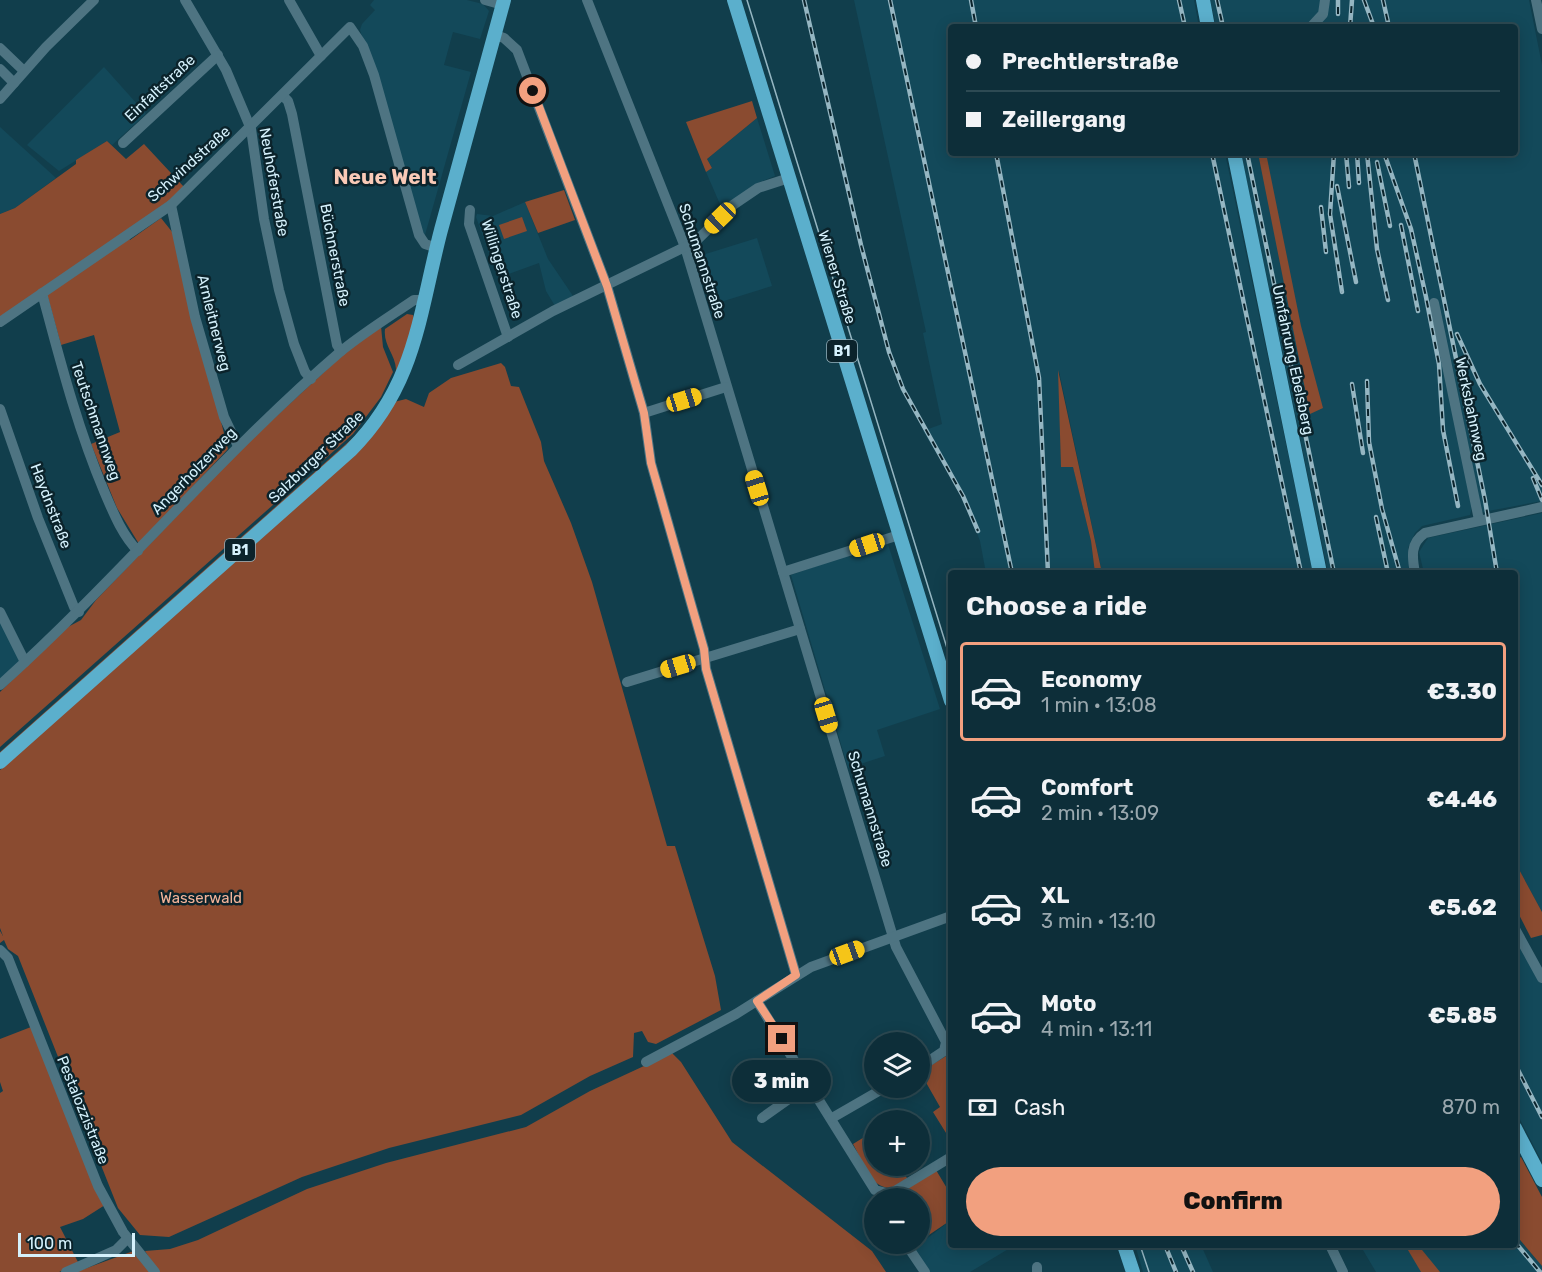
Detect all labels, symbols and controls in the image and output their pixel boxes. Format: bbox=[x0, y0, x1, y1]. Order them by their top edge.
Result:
text: Prechtlerstraße bbox=[1002, 48, 1179, 75]
street label: Einfaltstraße bbox=[121, 51, 199, 125]
route start bbox=[519, 77, 546, 104]
text: Zeillergang bbox=[1002, 106, 1126, 133]
street label: Schwindstraße bbox=[144, 122, 234, 206]
street label: Neuhoferstraße bbox=[256, 126, 292, 238]
district label: Neue Welt bbox=[333, 164, 437, 189]
car bbox=[701, 199, 739, 237]
street label: Schumannstraße bbox=[675, 201, 729, 321]
street label: Büchnerstraße bbox=[316, 202, 354, 308]
street label: Willingerstraße bbox=[477, 217, 527, 321]
street label: Wiener Straße bbox=[814, 228, 860, 326]
street label: Arnleitnerweg bbox=[193, 273, 235, 373]
street label: Umfahrung Ebelsberg bbox=[1268, 283, 1318, 437]
road number: B1 bbox=[827, 340, 857, 362]
street label: Werksbahnweg bbox=[1451, 356, 1491, 462]
street label: Teutschmannweg bbox=[67, 359, 125, 483]
car bbox=[664, 386, 704, 414]
street label: Salzburger Straße bbox=[265, 407, 367, 507]
street label: Angerholzerweg bbox=[148, 424, 240, 518]
street label: Haydnstraße bbox=[27, 461, 75, 551]
car bbox=[743, 468, 771, 508]
car bbox=[847, 531, 887, 559]
road number: B1 bbox=[225, 539, 255, 561]
text: Choose a ride bbox=[966, 590, 1147, 622]
car bbox=[658, 652, 698, 680]
icon: car bbox=[969, 665, 1023, 719]
text: Economy bbox=[1041, 666, 1142, 693]
text: €3.30 bbox=[1427, 678, 1497, 705]
text: 1 min · 13:08 bbox=[1041, 693, 1157, 717]
car bbox=[812, 695, 840, 735]
street label: Schumannstraße bbox=[844, 749, 896, 869]
icon: car bbox=[969, 773, 1023, 827]
text: Comfort bbox=[1041, 774, 1133, 801]
text: €4.46 bbox=[1427, 786, 1497, 813]
text: 2 min · 13:09 bbox=[1041, 801, 1159, 825]
icon: car bbox=[969, 881, 1023, 935]
text: XL bbox=[1041, 882, 1069, 909]
park label: Wasserwald bbox=[160, 889, 242, 907]
text: €5.62 bbox=[1429, 894, 1497, 921]
text: 3 min · 13:10 bbox=[1041, 909, 1156, 933]
car bbox=[827, 938, 867, 968]
icon: car bbox=[969, 989, 1023, 1043]
text: Moto bbox=[1041, 990, 1096, 1017]
text: €5.85 bbox=[1428, 1002, 1497, 1029]
text: 4 min · 13:11 bbox=[1041, 1017, 1152, 1041]
route end bbox=[768, 1025, 795, 1052]
map controls bbox=[864, 1032, 930, 1254]
button: layers bbox=[864, 1032, 930, 1098]
street label: Pestalozzistraße bbox=[53, 1053, 113, 1167]
callout: 3 min bbox=[732, 1060, 832, 1102]
text: 3 min bbox=[754, 1069, 809, 1093]
icon: cash bbox=[966, 1091, 999, 1124]
text: Cash bbox=[1014, 1094, 1065, 1121]
text: 870 m bbox=[1442, 1095, 1500, 1119]
button: + bbox=[864, 1110, 930, 1176]
button: Confirm bbox=[966, 1167, 1500, 1236]
button: − bbox=[864, 1188, 930, 1254]
scale bar bbox=[18, 1230, 135, 1258]
text: 100 m bbox=[27, 1234, 72, 1253]

